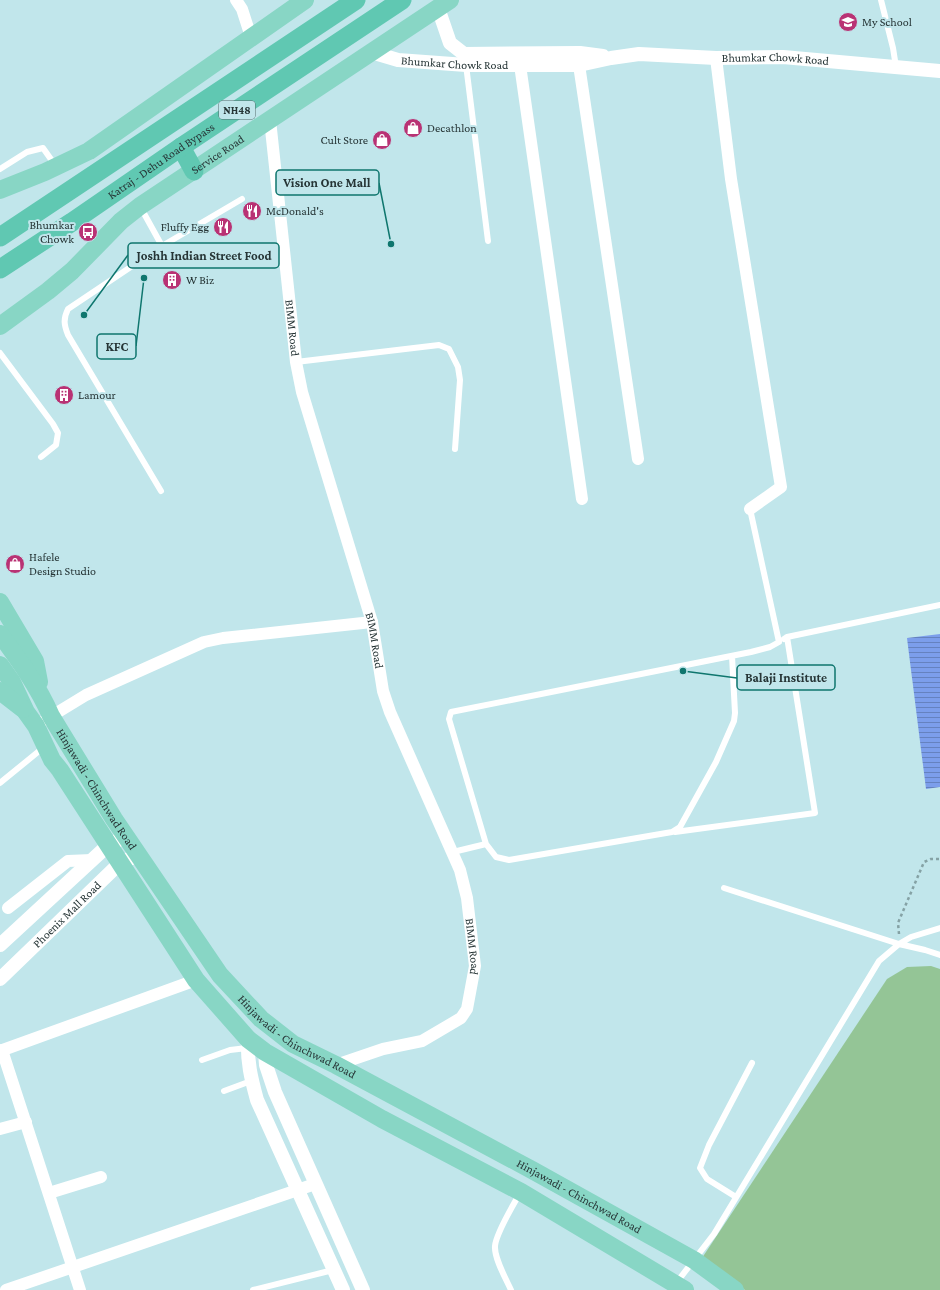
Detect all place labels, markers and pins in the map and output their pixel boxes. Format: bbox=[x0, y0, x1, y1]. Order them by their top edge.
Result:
school or university icon: My School bbox=[837, 11, 859, 33]
place label: My School bbox=[862, 15, 912, 29]
shop icon: Decathlon bbox=[402, 117, 424, 139]
place label: Decathlon bbox=[427, 121, 477, 135]
shop icon: Cult Store bbox=[371, 129, 393, 151]
place label: Cult Store bbox=[321, 133, 368, 147]
callout: Vision One Mall bbox=[276, 170, 379, 195]
restaurant icon: McDonald's bbox=[241, 200, 263, 222]
place label: McDonald's bbox=[266, 204, 324, 218]
restaurant icon: Fluffy Egg bbox=[212, 216, 234, 238]
place label: Bhumkar Chowk bbox=[29, 218, 75, 246]
place label: Fluffy Egg bbox=[161, 220, 209, 234]
bus stop icon: Bhumkar Chowk bbox=[77, 221, 99, 243]
callout: Joshh Indian Street Food bbox=[128, 243, 279, 268]
building icon: W Biz bbox=[161, 269, 183, 291]
place label: W Biz bbox=[186, 273, 214, 287]
callout: KFC bbox=[97, 334, 136, 359]
building icon: Lamour bbox=[53, 384, 75, 406]
place label: Lamour bbox=[78, 388, 117, 402]
place label: Hafele Design Studio bbox=[29, 550, 96, 578]
shop icon: Hafele Design Studio bbox=[4, 553, 26, 575]
callout: Balaji Institute bbox=[737, 665, 835, 690]

